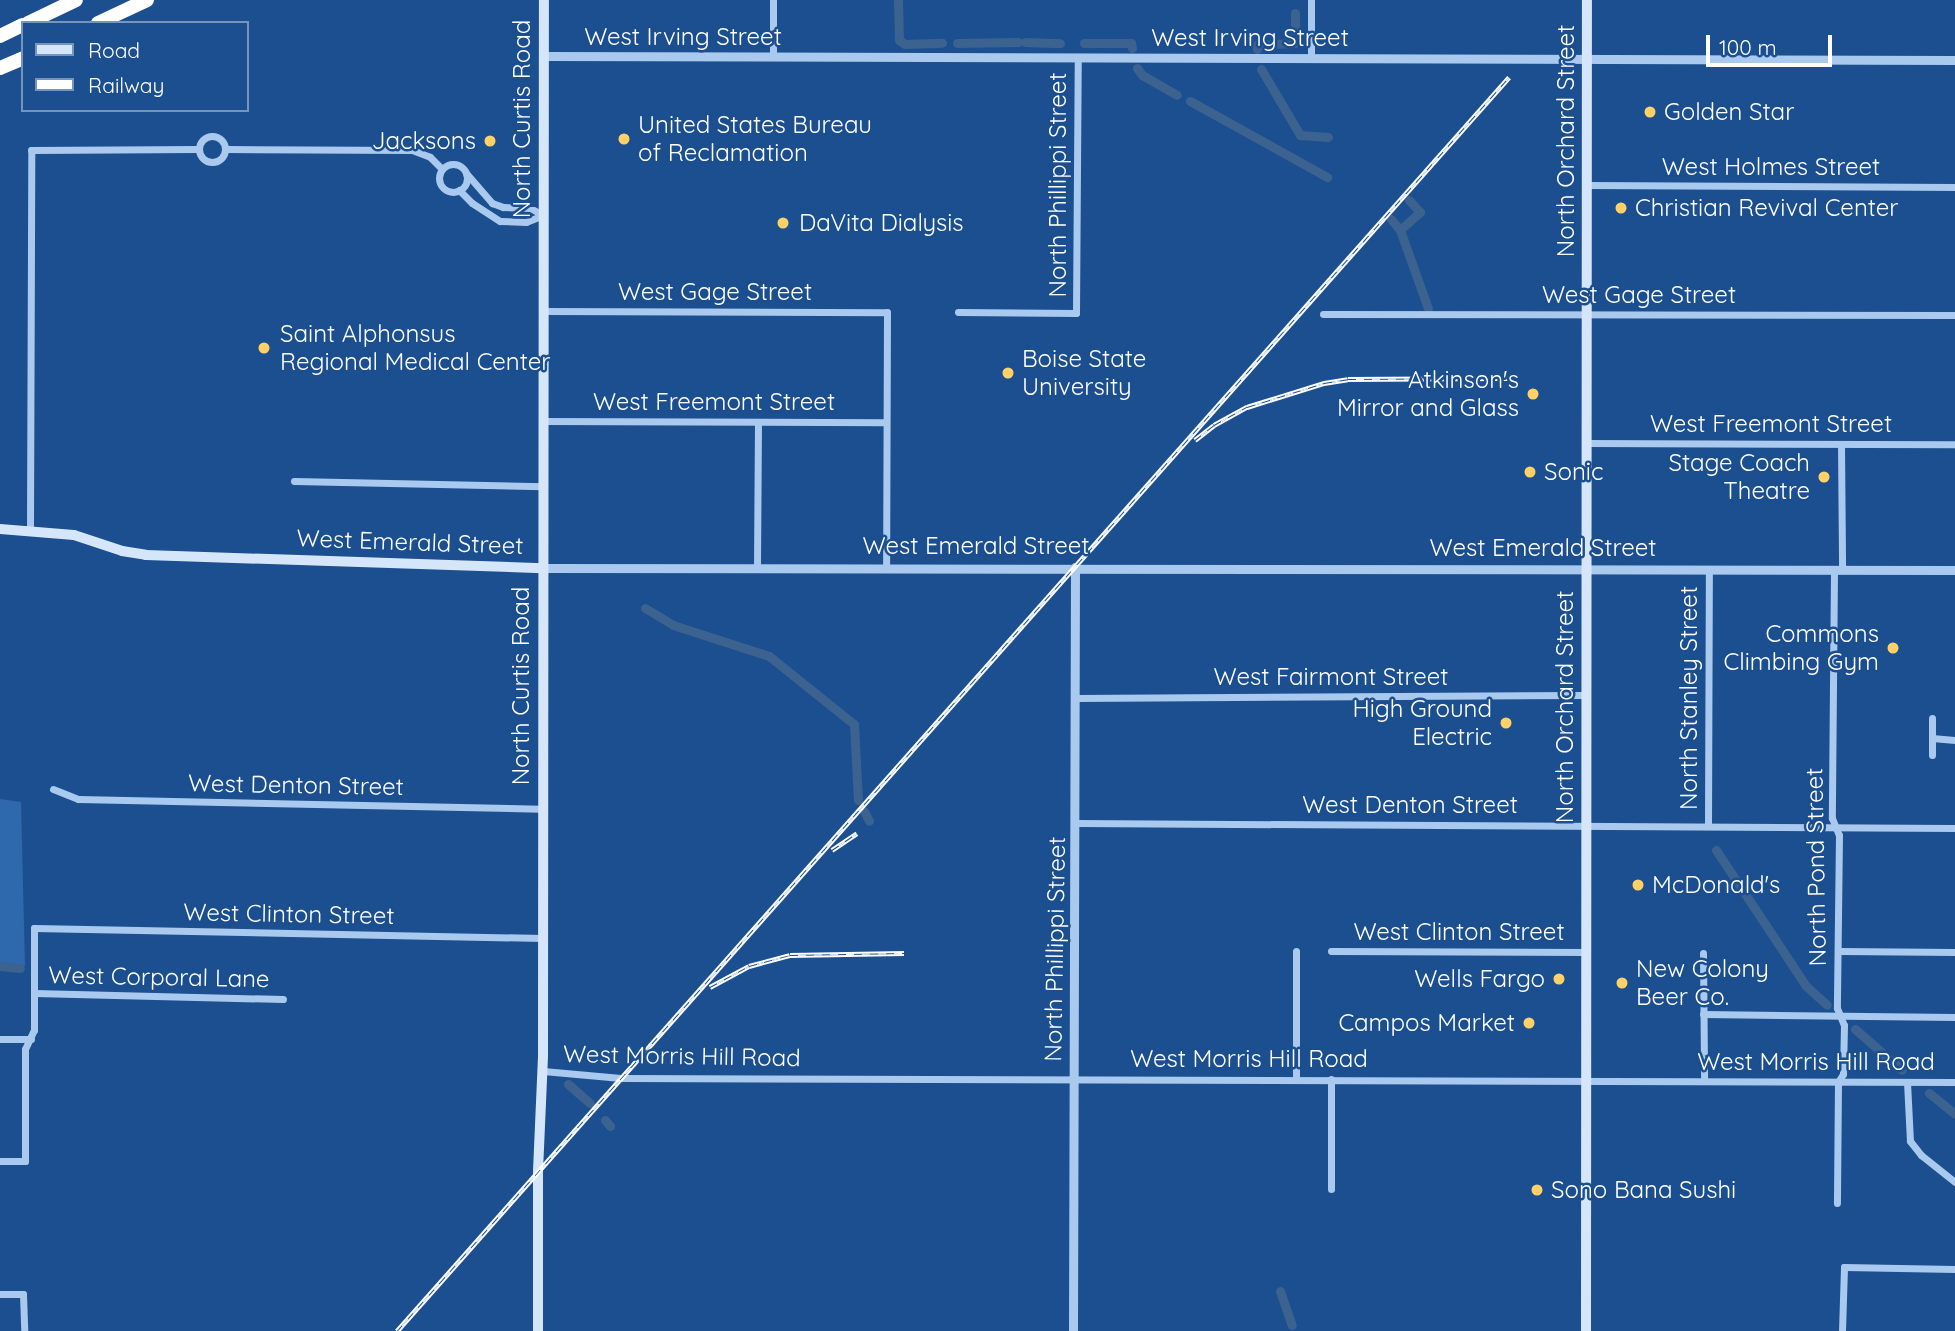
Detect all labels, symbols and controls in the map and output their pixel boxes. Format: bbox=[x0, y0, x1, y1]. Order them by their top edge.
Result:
street label: North Curtis Road bbox=[508, 20, 536, 218]
legend bbox=[21, 21, 248, 112]
scale bar bbox=[1710, 21, 1836, 65]
street label: West Irving Street bbox=[584, 23, 782, 51]
street label: West Irving Street bbox=[1151, 24, 1349, 52]
street label: North Orchard Street bbox=[1552, 25, 1580, 257]
text: 100 m bbox=[1719, 34, 1777, 60]
text: Road bbox=[88, 37, 140, 63]
text: Railway bbox=[88, 72, 164, 98]
street label: North Phillippi Street bbox=[1044, 72, 1072, 298]
place label: Golden Star bbox=[1664, 98, 1794, 126]
marker: Golden Star bbox=[1642, 104, 1658, 120]
place label: United States Bureau of Reclamation bbox=[638, 111, 872, 167]
place label: Jacksons bbox=[372, 127, 476, 155]
marker: United States Bureau of Reclamation bbox=[616, 131, 632, 147]
marker: Jacksons bbox=[482, 133, 498, 149]
street label: West Holmes Street bbox=[1662, 153, 1880, 181]
place label: Christian Revival Center bbox=[1635, 194, 1899, 222]
marker: Christian Revival Center bbox=[1613, 200, 1629, 216]
place label: DaVita Dialysis bbox=[799, 209, 964, 237]
marker: DaVita Dialysis bbox=[773, 213, 793, 233]
street label: West Gage Street bbox=[618, 278, 812, 306]
street label: West Gage Street bbox=[1542, 281, 1736, 309]
place label: Saint Alphonsus Regional Medical Center bbox=[280, 320, 551, 376]
marker: Saint Alphonsus Regional Medical Center bbox=[254, 338, 274, 358]
place label: Boise State University bbox=[1022, 345, 1146, 401]
marker: Boise State University bbox=[1000, 365, 1016, 381]
place label: Atkinson's Mirror and Glass bbox=[1337, 366, 1519, 422]
marker: Atkinson's Mirror and Glass bbox=[1525, 386, 1541, 402]
street label: West Freemont Street bbox=[593, 388, 835, 416]
street label: West Freemont Street bbox=[1650, 410, 1892, 438]
place label: Stage Coach Theatre bbox=[1668, 449, 1810, 505]
place label: Sonic bbox=[1544, 458, 1603, 486]
marker: Sonic bbox=[1522, 464, 1538, 480]
marker: Stage Coach Theatre bbox=[1816, 469, 1832, 485]
street label: West Emerald Street bbox=[296, 524, 524, 560]
street label: West Emerald Street bbox=[863, 532, 1089, 560]
street label: West Emerald Street bbox=[1430, 534, 1656, 562]
street label: North Stanley Street bbox=[1675, 586, 1703, 810]
street label: North Curtis Road bbox=[507, 587, 535, 785]
street label: North Orchard Street bbox=[1551, 591, 1579, 823]
place label: Commons Climbing Gym bbox=[1724, 620, 1879, 676]
marker: Commons Climbing Gym bbox=[1885, 640, 1901, 656]
street label: West Fairmont Street bbox=[1214, 663, 1448, 691]
place label: High Ground Electric bbox=[1352, 695, 1492, 751]
marker: High Ground Electric bbox=[1498, 715, 1514, 731]
street label: North Pond Street bbox=[1800, 767, 1832, 967]
street label: West Denton Street bbox=[188, 769, 404, 801]
street label: West Denton Street bbox=[1302, 791, 1518, 819]
street label: North Phillippi Street bbox=[1039, 836, 1071, 1062]
place label: McDonald's bbox=[1652, 871, 1780, 899]
marker: McDonald's bbox=[1630, 877, 1646, 893]
street label: West Clinton Street bbox=[183, 898, 395, 930]
street label: West Clinton Street bbox=[1353, 918, 1565, 946]
place label: New Colony Beer Co. bbox=[1636, 955, 1769, 1011]
street label: West Corporal Lane bbox=[48, 961, 270, 993]
place label: Wells Fargo bbox=[1414, 965, 1545, 993]
marker: Wells Fargo bbox=[1551, 971, 1567, 987]
marker: New Colony Beer Co. bbox=[1614, 975, 1630, 991]
place label: Campos Market bbox=[1338, 1009, 1515, 1037]
marker: Campos Market bbox=[1521, 1015, 1537, 1031]
street label: West Morris Hill Road bbox=[563, 1040, 801, 1072]
street label: West Morris Hill Road bbox=[1130, 1045, 1368, 1073]
street label: West Morris Hill Road bbox=[1697, 1048, 1935, 1076]
place label: Sono Bana Sushi bbox=[1551, 1176, 1736, 1204]
marker: Sono Bana Sushi bbox=[1529, 1182, 1545, 1198]

